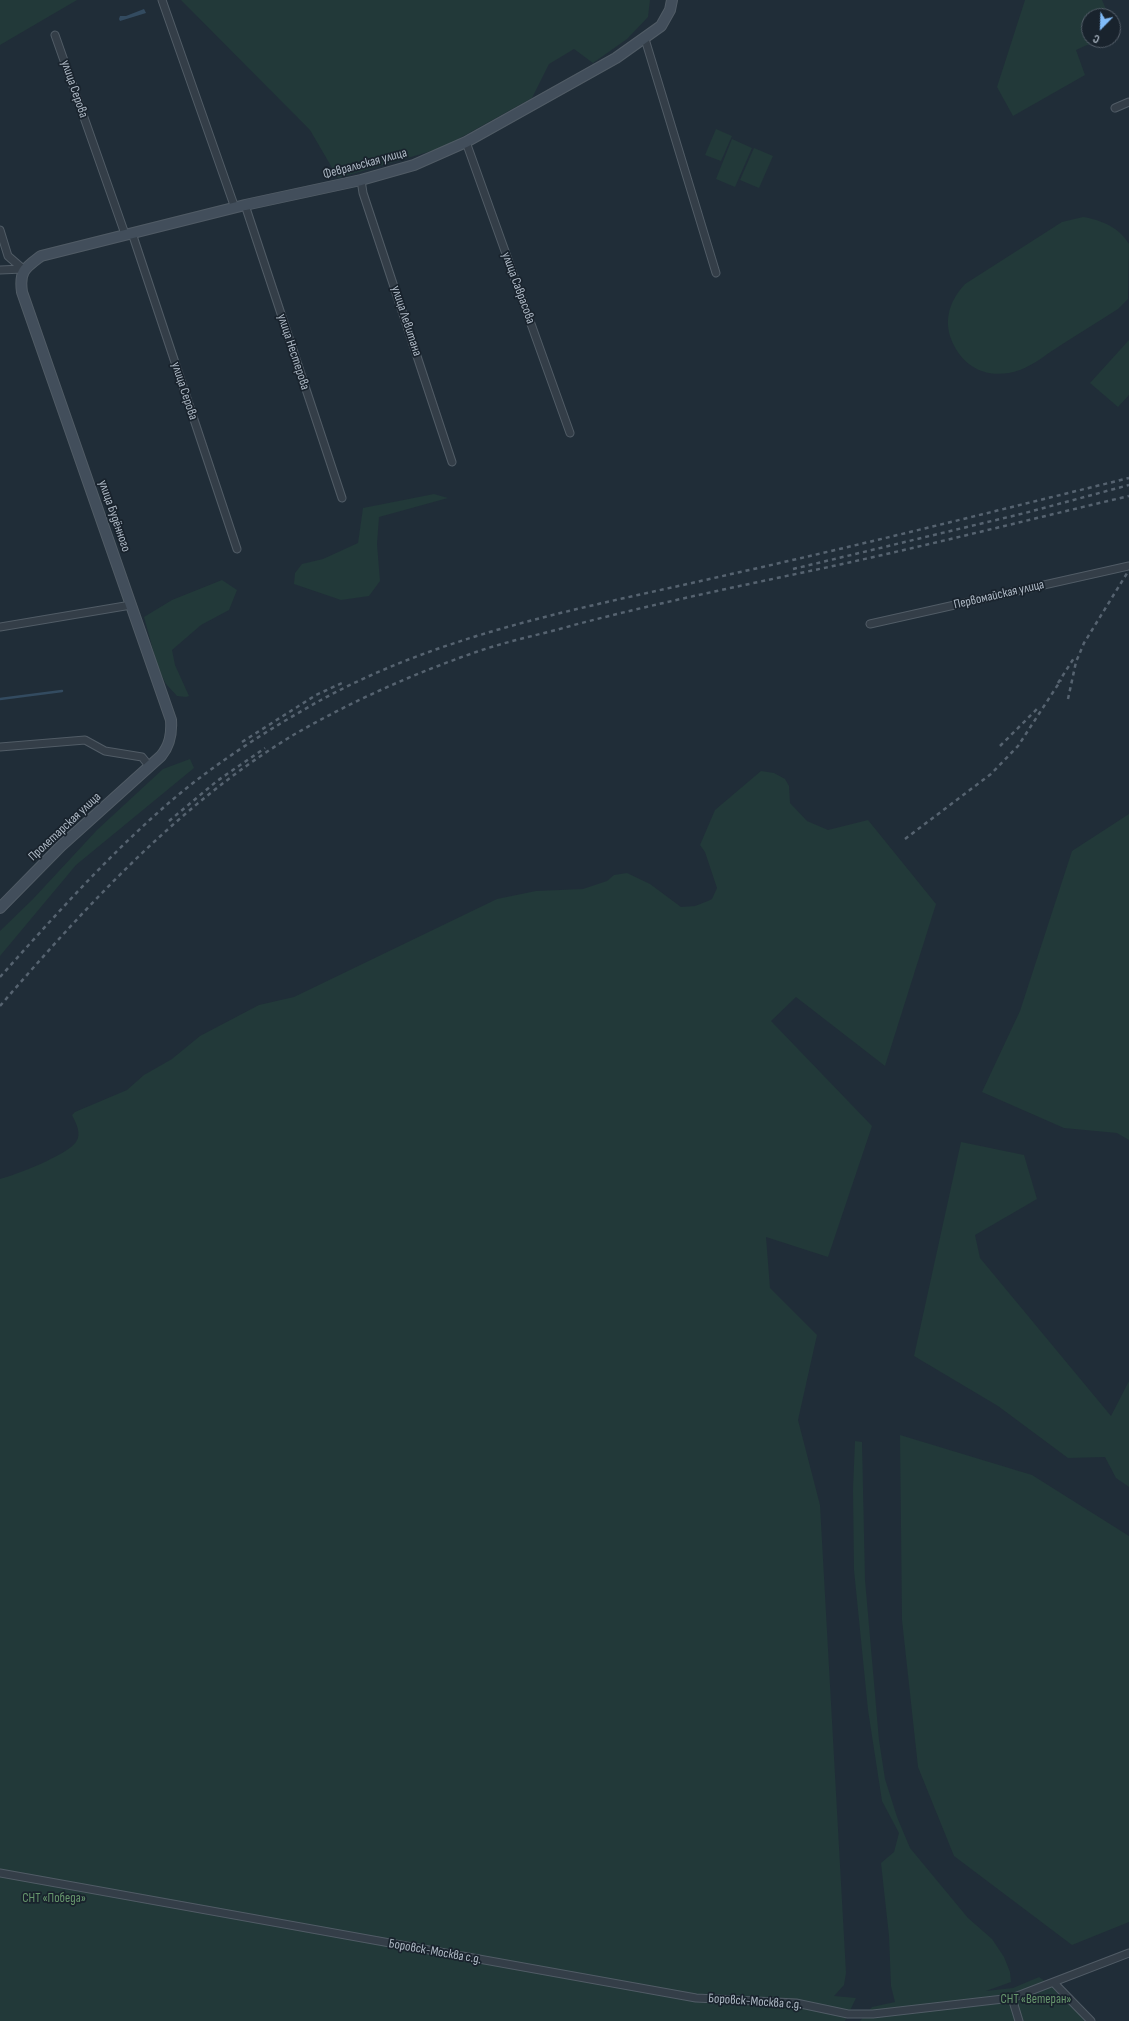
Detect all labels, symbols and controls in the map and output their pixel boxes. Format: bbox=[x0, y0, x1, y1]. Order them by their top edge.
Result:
north arrow bbox=[1081, 8, 1121, 48]
text: С bbox=[1091, 31, 1102, 46]
street label: улица Серова bbox=[57, 58, 91, 120]
street label: Февральская улица bbox=[321, 145, 409, 183]
street label: улица Саврасова bbox=[498, 250, 538, 326]
street label: улица Левитана bbox=[387, 284, 425, 358]
street label: улица Нестерова bbox=[273, 312, 313, 392]
street label: улица Серова bbox=[167, 360, 201, 422]
street label: улица Будённого bbox=[94, 478, 134, 554]
street label: Первомайская улица bbox=[952, 577, 1046, 613]
street label: Пролетарская улица bbox=[25, 789, 105, 865]
park label: СНТ «Победа» bbox=[22, 1891, 86, 1907]
street label: Боровск-Москва с.д. bbox=[388, 1936, 482, 1968]
street label: Боровск-Москва с.д. bbox=[708, 1991, 802, 2013]
park label: СНТ «Ветеран» bbox=[1001, 1992, 1071, 2008]

